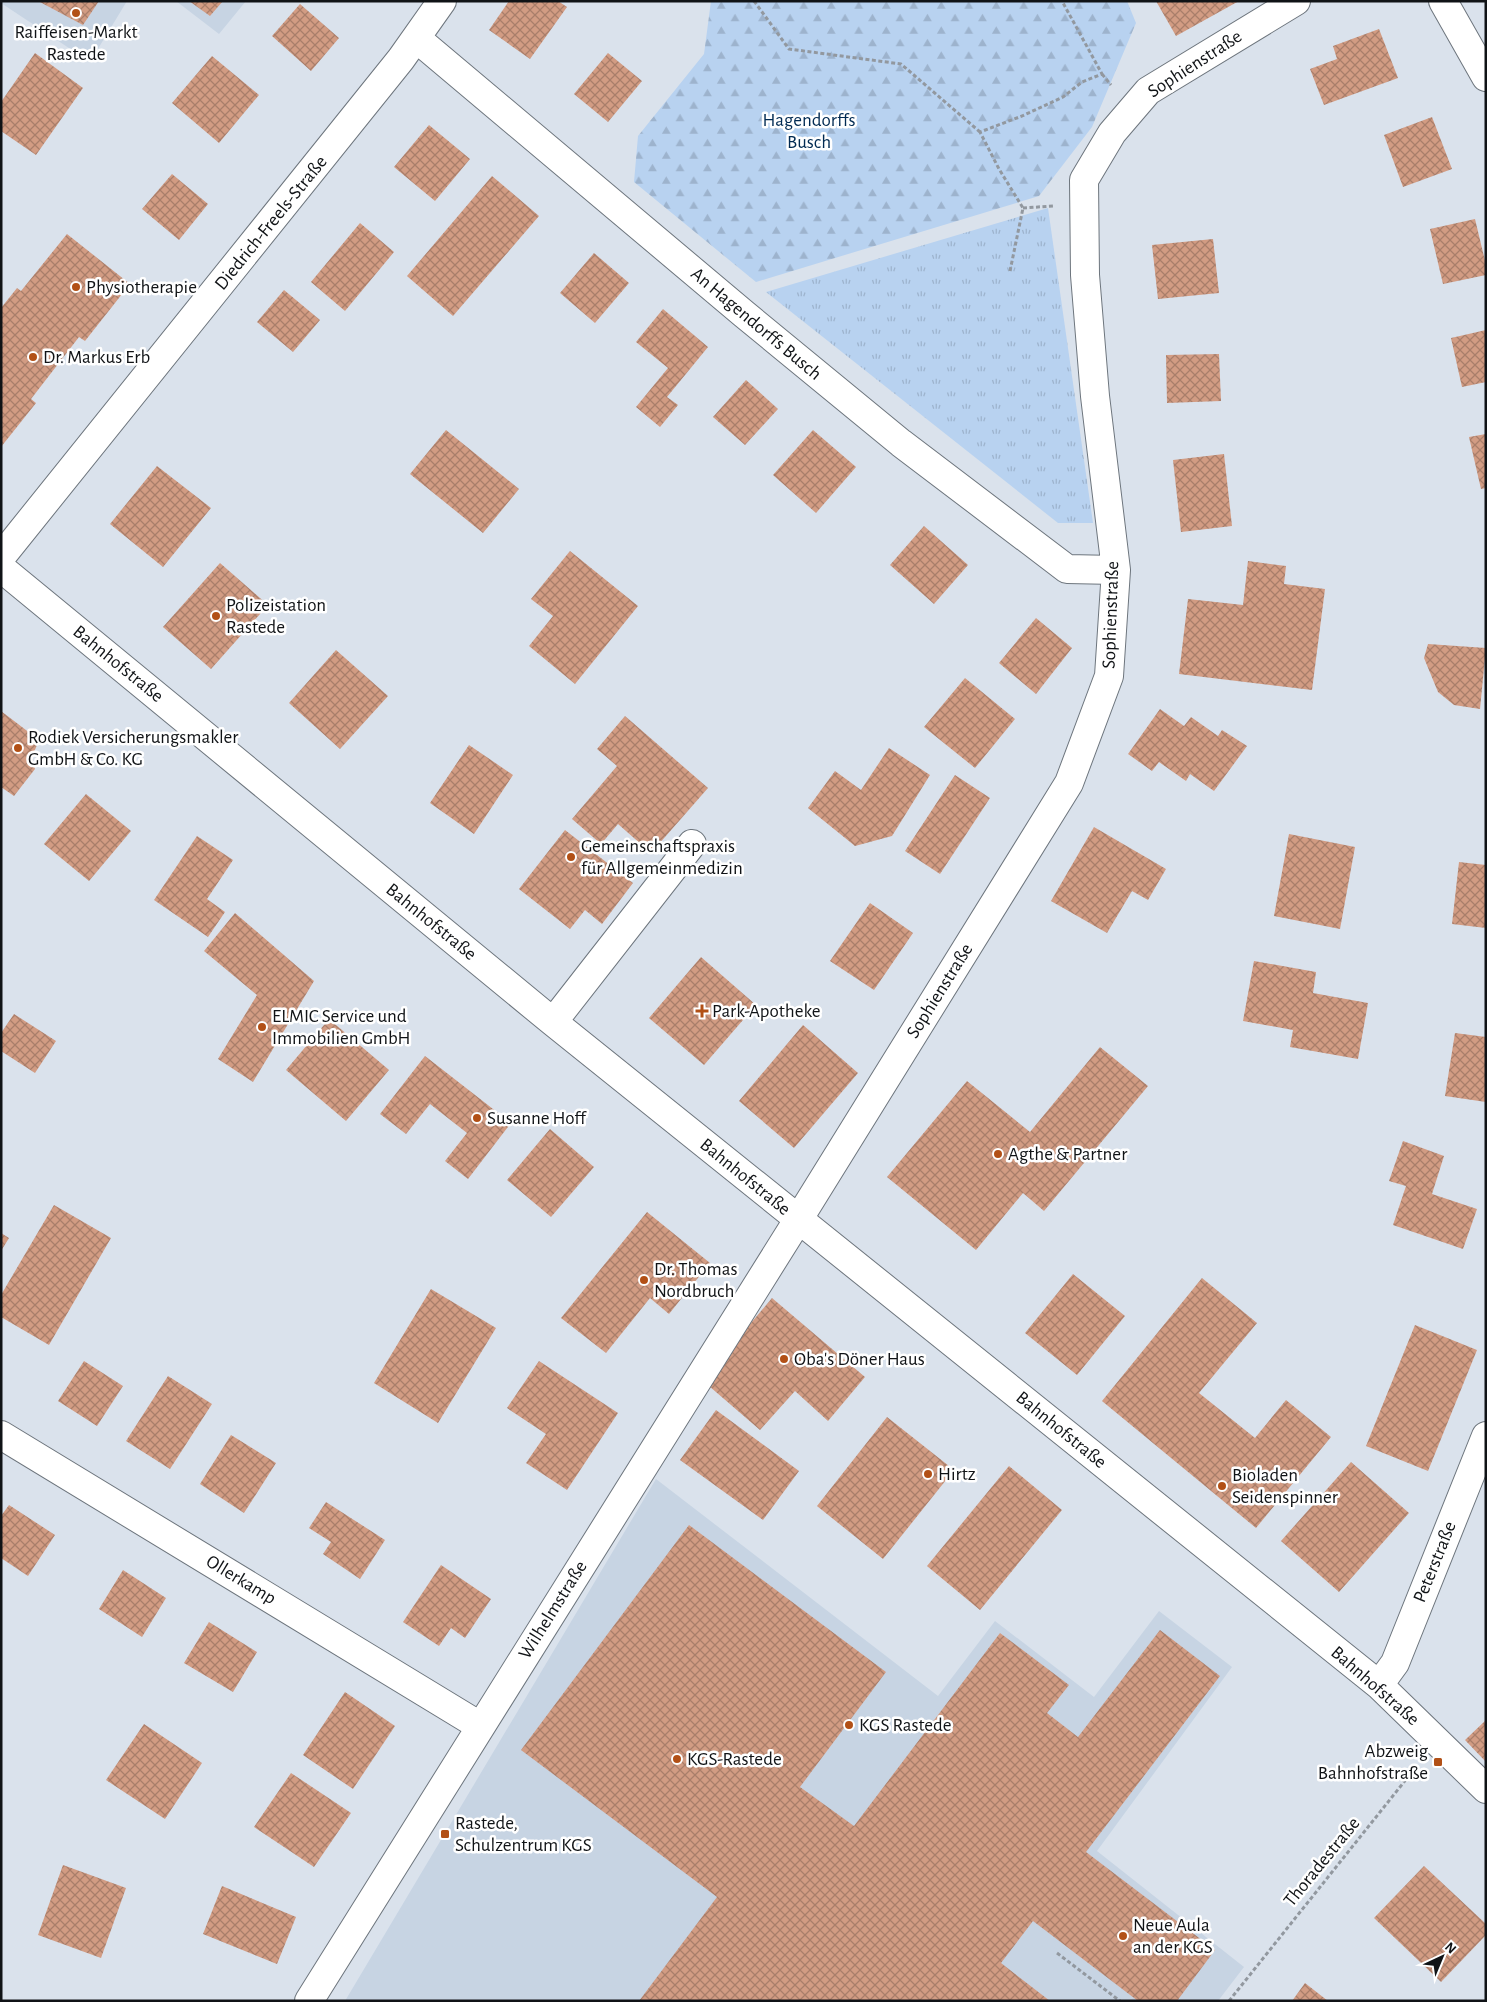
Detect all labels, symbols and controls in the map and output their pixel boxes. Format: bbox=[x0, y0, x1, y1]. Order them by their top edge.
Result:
marker: Raiffeisen-Markt Rastede bbox=[70, 7, 82, 19]
place label: Raiffeisen-Markt Rastede bbox=[14, 23, 138, 64]
street label: Sophienstraße bbox=[1145, 27, 1245, 101]
park label: Hagendorffs Busch bbox=[763, 111, 855, 152]
street label: Diedrich-Freels-Straße bbox=[211, 152, 331, 294]
street label: An Hagendorffs Busch bbox=[687, 264, 825, 384]
place label: Physiotherapie bbox=[86, 278, 197, 297]
marker: Physiotherapie bbox=[70, 281, 82, 293]
place label: Dr. Markus Erb bbox=[43, 348, 150, 367]
marker: Dr. Markus Erb bbox=[27, 351, 39, 363]
street label: Sophienstraße bbox=[1100, 561, 1122, 669]
place label: Polizeistation Rastede bbox=[226, 596, 326, 637]
marker: Polizeistation Rastede bbox=[210, 610, 222, 622]
street label: Bahnhofstraße bbox=[69, 622, 167, 706]
place label: Rodiek Versicherungsmakler GmbH & Co. KG bbox=[28, 728, 239, 769]
marker: Rodiek Versicherungsmakler GmbH & Co. KG bbox=[12, 742, 24, 754]
place label: Gemeinschaftspraxis für Allgemeinmedizin bbox=[581, 837, 743, 878]
marker: Gemeinschaftspraxis für Allgemeinmedizin bbox=[565, 851, 577, 863]
street label: Bahnhofstraße bbox=[382, 880, 480, 964]
street label: Sophienstraße bbox=[903, 940, 977, 1042]
place label: Park-Apotheke bbox=[712, 1002, 821, 1021]
marker: Park-Apotheke bbox=[696, 1005, 708, 1017]
place label: ELMIC Service und Immobilien GmbH bbox=[272, 1007, 410, 1048]
marker: ELMIC Service und Immobilien GmbH bbox=[256, 1021, 268, 1033]
place label: Susanne Hoff bbox=[487, 1109, 587, 1128]
marker: Susanne Hoff bbox=[471, 1112, 483, 1124]
street label: Bahnhofstraße bbox=[696, 1135, 794, 1219]
place label: Agthe & Partner bbox=[1008, 1145, 1127, 1164]
marker: Agthe & Partner bbox=[992, 1148, 1004, 1160]
place label: Dr. Thomas Nordbruch bbox=[654, 1260, 737, 1301]
marker: Dr. Thomas Nordbruch bbox=[638, 1274, 650, 1286]
place label: Oba's Döner Haus bbox=[794, 1350, 925, 1369]
marker: Oba's Döner Haus bbox=[778, 1353, 790, 1365]
street label: Bahnhofstraße bbox=[1012, 1388, 1110, 1472]
place label: Hirtz bbox=[938, 1465, 976, 1484]
place label: Bioladen Seidenspinner bbox=[1232, 1466, 1338, 1507]
marker: Hirtz bbox=[922, 1468, 934, 1480]
marker: Bioladen Seidenspinner bbox=[1216, 1480, 1228, 1492]
street label: Peterstraße bbox=[1410, 1519, 1460, 1605]
street label: Ollerkamp bbox=[203, 1552, 279, 1608]
street label: Wilhelmstraße bbox=[515, 1558, 591, 1662]
street label: Bahnhofstraße bbox=[1327, 1643, 1423, 1729]
place label: KGS Rastede bbox=[859, 1716, 952, 1735]
marker: KGS Rastede bbox=[843, 1719, 855, 1731]
place label: Abzweig Bahnhofstraße bbox=[1318, 1742, 1429, 1783]
place label: KGS-Rastede bbox=[687, 1750, 782, 1769]
marker: KGS-Rastede bbox=[671, 1753, 683, 1765]
marker: Abzweig Bahnhofstraße bbox=[1432, 1756, 1444, 1768]
place label: Rastede, Schulzentrum KGS bbox=[455, 1814, 592, 1855]
street label: Thoradestraße bbox=[1280, 1814, 1364, 1910]
marker: Rastede, Schulzentrum KGS bbox=[439, 1828, 451, 1840]
place label: Neue Aula an der KGS bbox=[1133, 1916, 1213, 1957]
marker: Neue Aula an der KGS bbox=[1117, 1930, 1129, 1942]
north arrow bbox=[1417, 1932, 1467, 1982]
text: N bbox=[1442, 1940, 1459, 1957]

